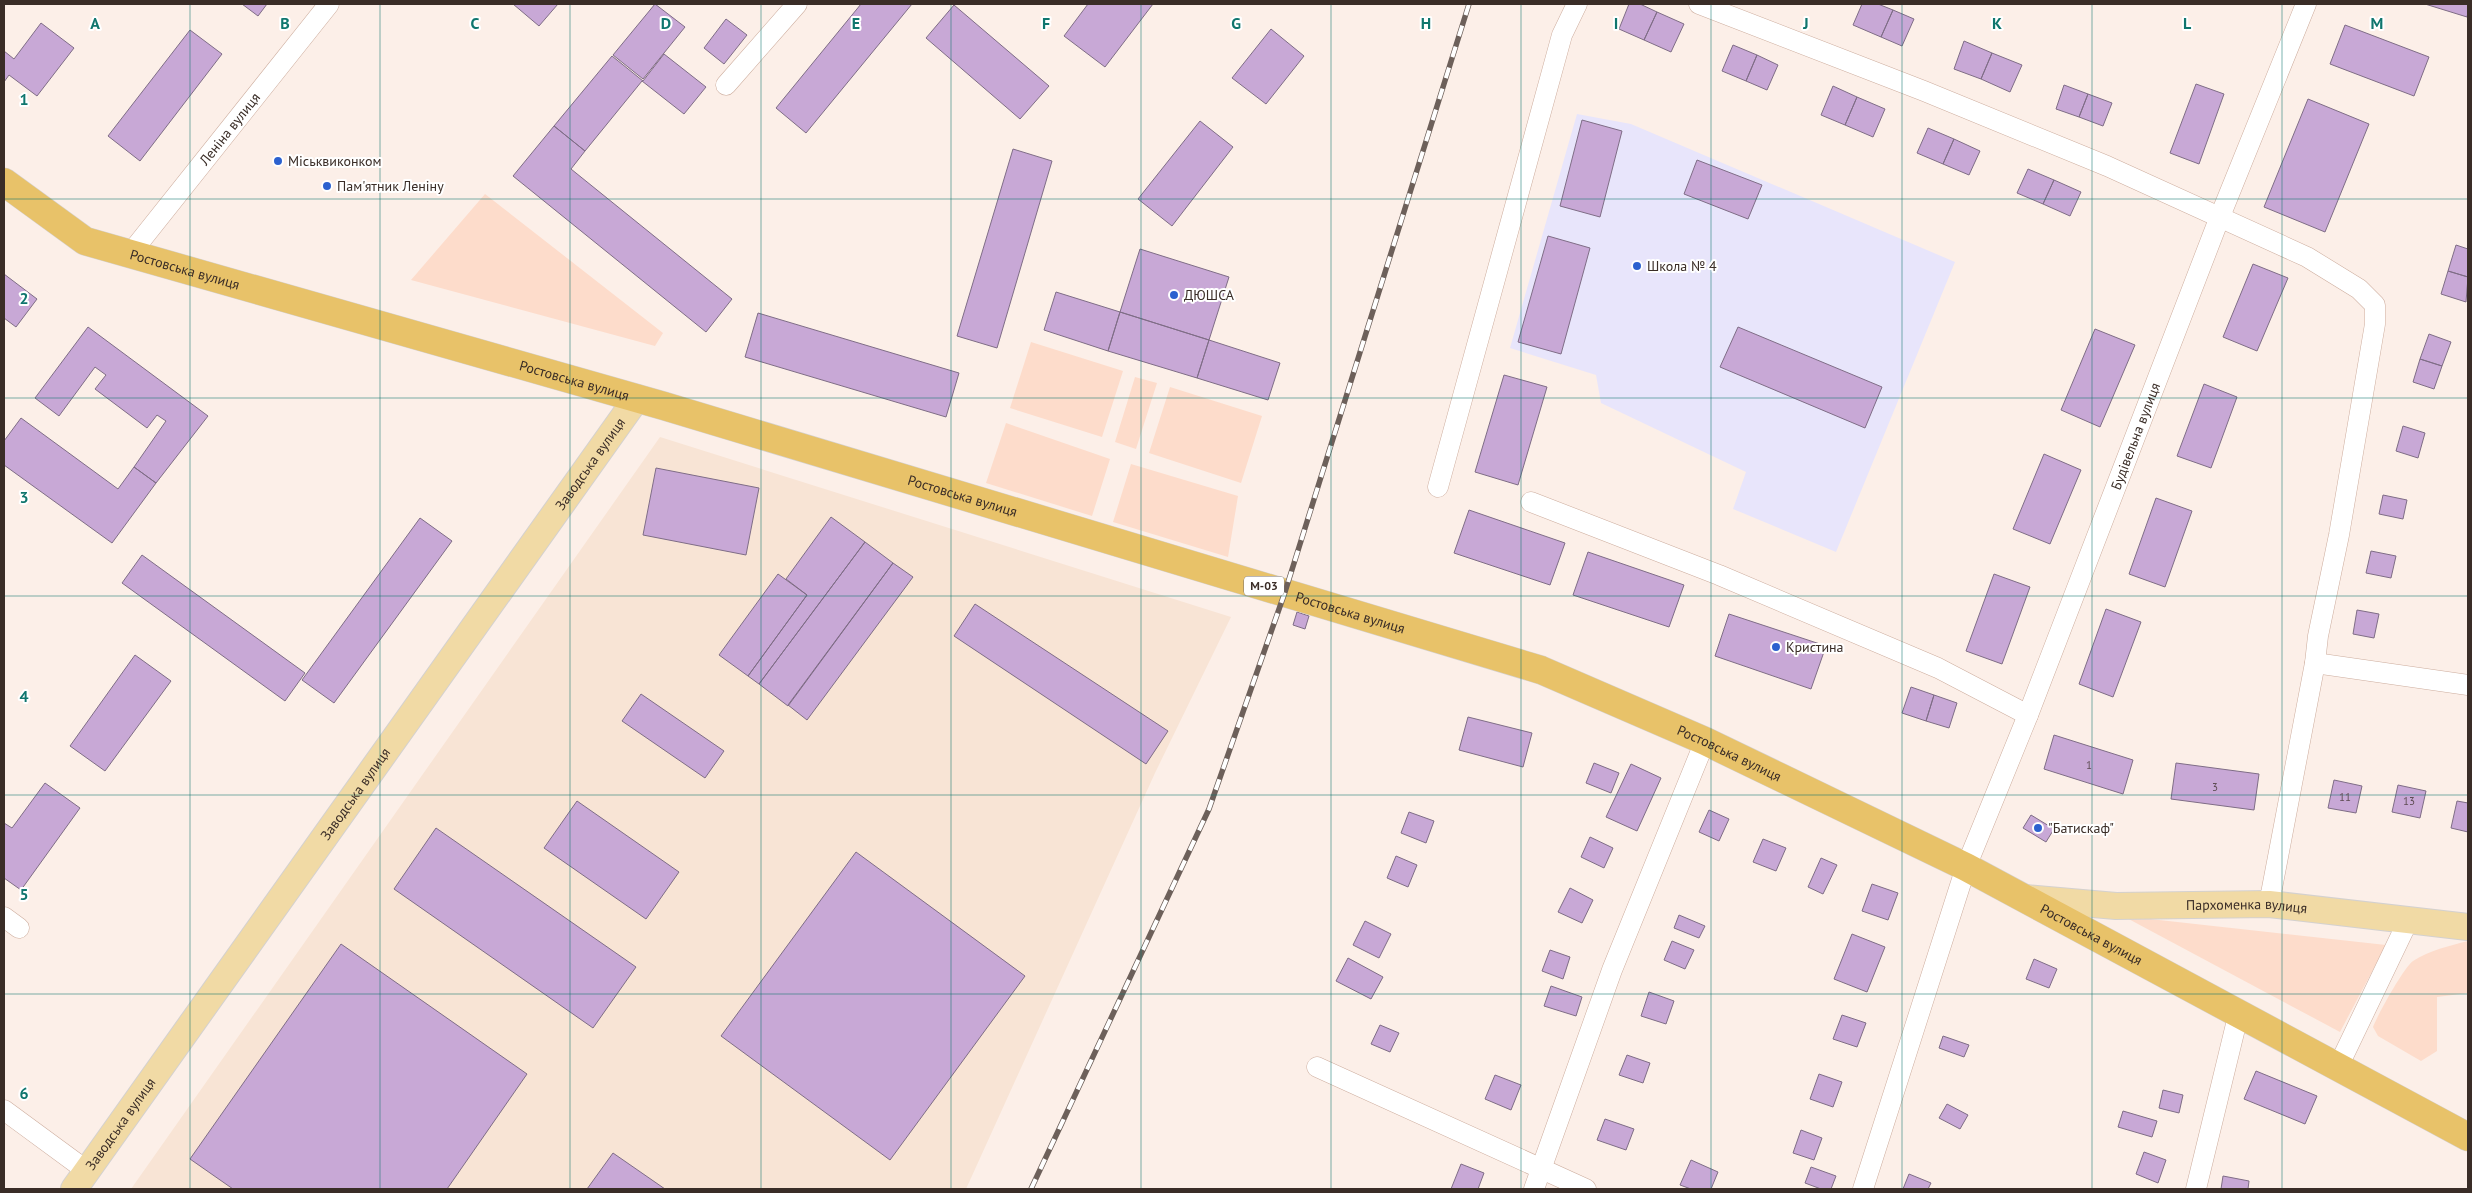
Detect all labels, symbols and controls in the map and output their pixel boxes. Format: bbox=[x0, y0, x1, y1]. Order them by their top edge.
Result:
text: A bbox=[90, 13, 100, 33]
text: B bbox=[280, 13, 290, 33]
text: C bbox=[471, 13, 480, 33]
text: D bbox=[661, 13, 671, 33]
text: E bbox=[852, 13, 860, 33]
text: F bbox=[1042, 13, 1050, 33]
text: G bbox=[1231, 13, 1241, 33]
text: H bbox=[1421, 13, 1431, 33]
text: I bbox=[1614, 13, 1618, 33]
text: J bbox=[1802, 13, 1809, 33]
text: K bbox=[1992, 13, 2002, 33]
text: L bbox=[2183, 13, 2192, 33]
text: M bbox=[2371, 13, 2383, 33]
text: 1 bbox=[19, 89, 29, 109]
street label: Леніна вулиця bbox=[195, 89, 264, 170]
place label: Міськвиконком bbox=[288, 152, 382, 170]
marker: Міськвиконком bbox=[272, 155, 284, 167]
place label: Пам'ятник Леніну bbox=[337, 177, 444, 195]
marker: Пам'ятник Леніну bbox=[321, 180, 333, 192]
street label: Ростовська вулиця bbox=[128, 245, 242, 294]
place label: Школа № 4 bbox=[1647, 257, 1717, 275]
marker: Школа № 4 bbox=[1631, 260, 1643, 272]
place label: ДЮШСА bbox=[1184, 286, 1235, 304]
text: 2 bbox=[19, 288, 29, 308]
marker: ДЮШСА bbox=[1168, 289, 1180, 301]
street label: Ростовська вулиця bbox=[517, 356, 631, 405]
street label: Будівельна вулиця bbox=[2107, 380, 2164, 492]
street label: Заводська вулиця bbox=[551, 414, 629, 514]
street label: Ростовська вулиця bbox=[906, 471, 1019, 521]
text: 3 bbox=[19, 487, 29, 507]
road number: М-03 bbox=[1244, 576, 1284, 596]
street label: Ростовська вулиця bbox=[1293, 588, 1407, 638]
place label: Кристина bbox=[1786, 638, 1844, 656]
marker: Кристина bbox=[1770, 641, 1782, 653]
text: 4 bbox=[19, 686, 29, 706]
street label: Ростовська вулиця bbox=[1674, 721, 1784, 786]
street label: Заводська вулиця bbox=[316, 744, 394, 844]
house number: 1 bbox=[2086, 758, 2092, 772]
house number: 3 bbox=[2212, 780, 2218, 794]
house number: 11 bbox=[2339, 790, 2351, 804]
house number: 13 bbox=[2403, 794, 2415, 808]
place label: "Батискаф" bbox=[2048, 819, 2114, 837]
marker: "Батискаф" bbox=[2032, 822, 2044, 834]
text: 5 bbox=[19, 884, 29, 904]
street label: Пархоменка вулиця bbox=[2186, 895, 2308, 917]
street label: Ростовська вулиця bbox=[2037, 900, 2146, 969]
street label: Заводська вулиця bbox=[81, 1074, 159, 1174]
text: 6 bbox=[19, 1083, 29, 1103]

